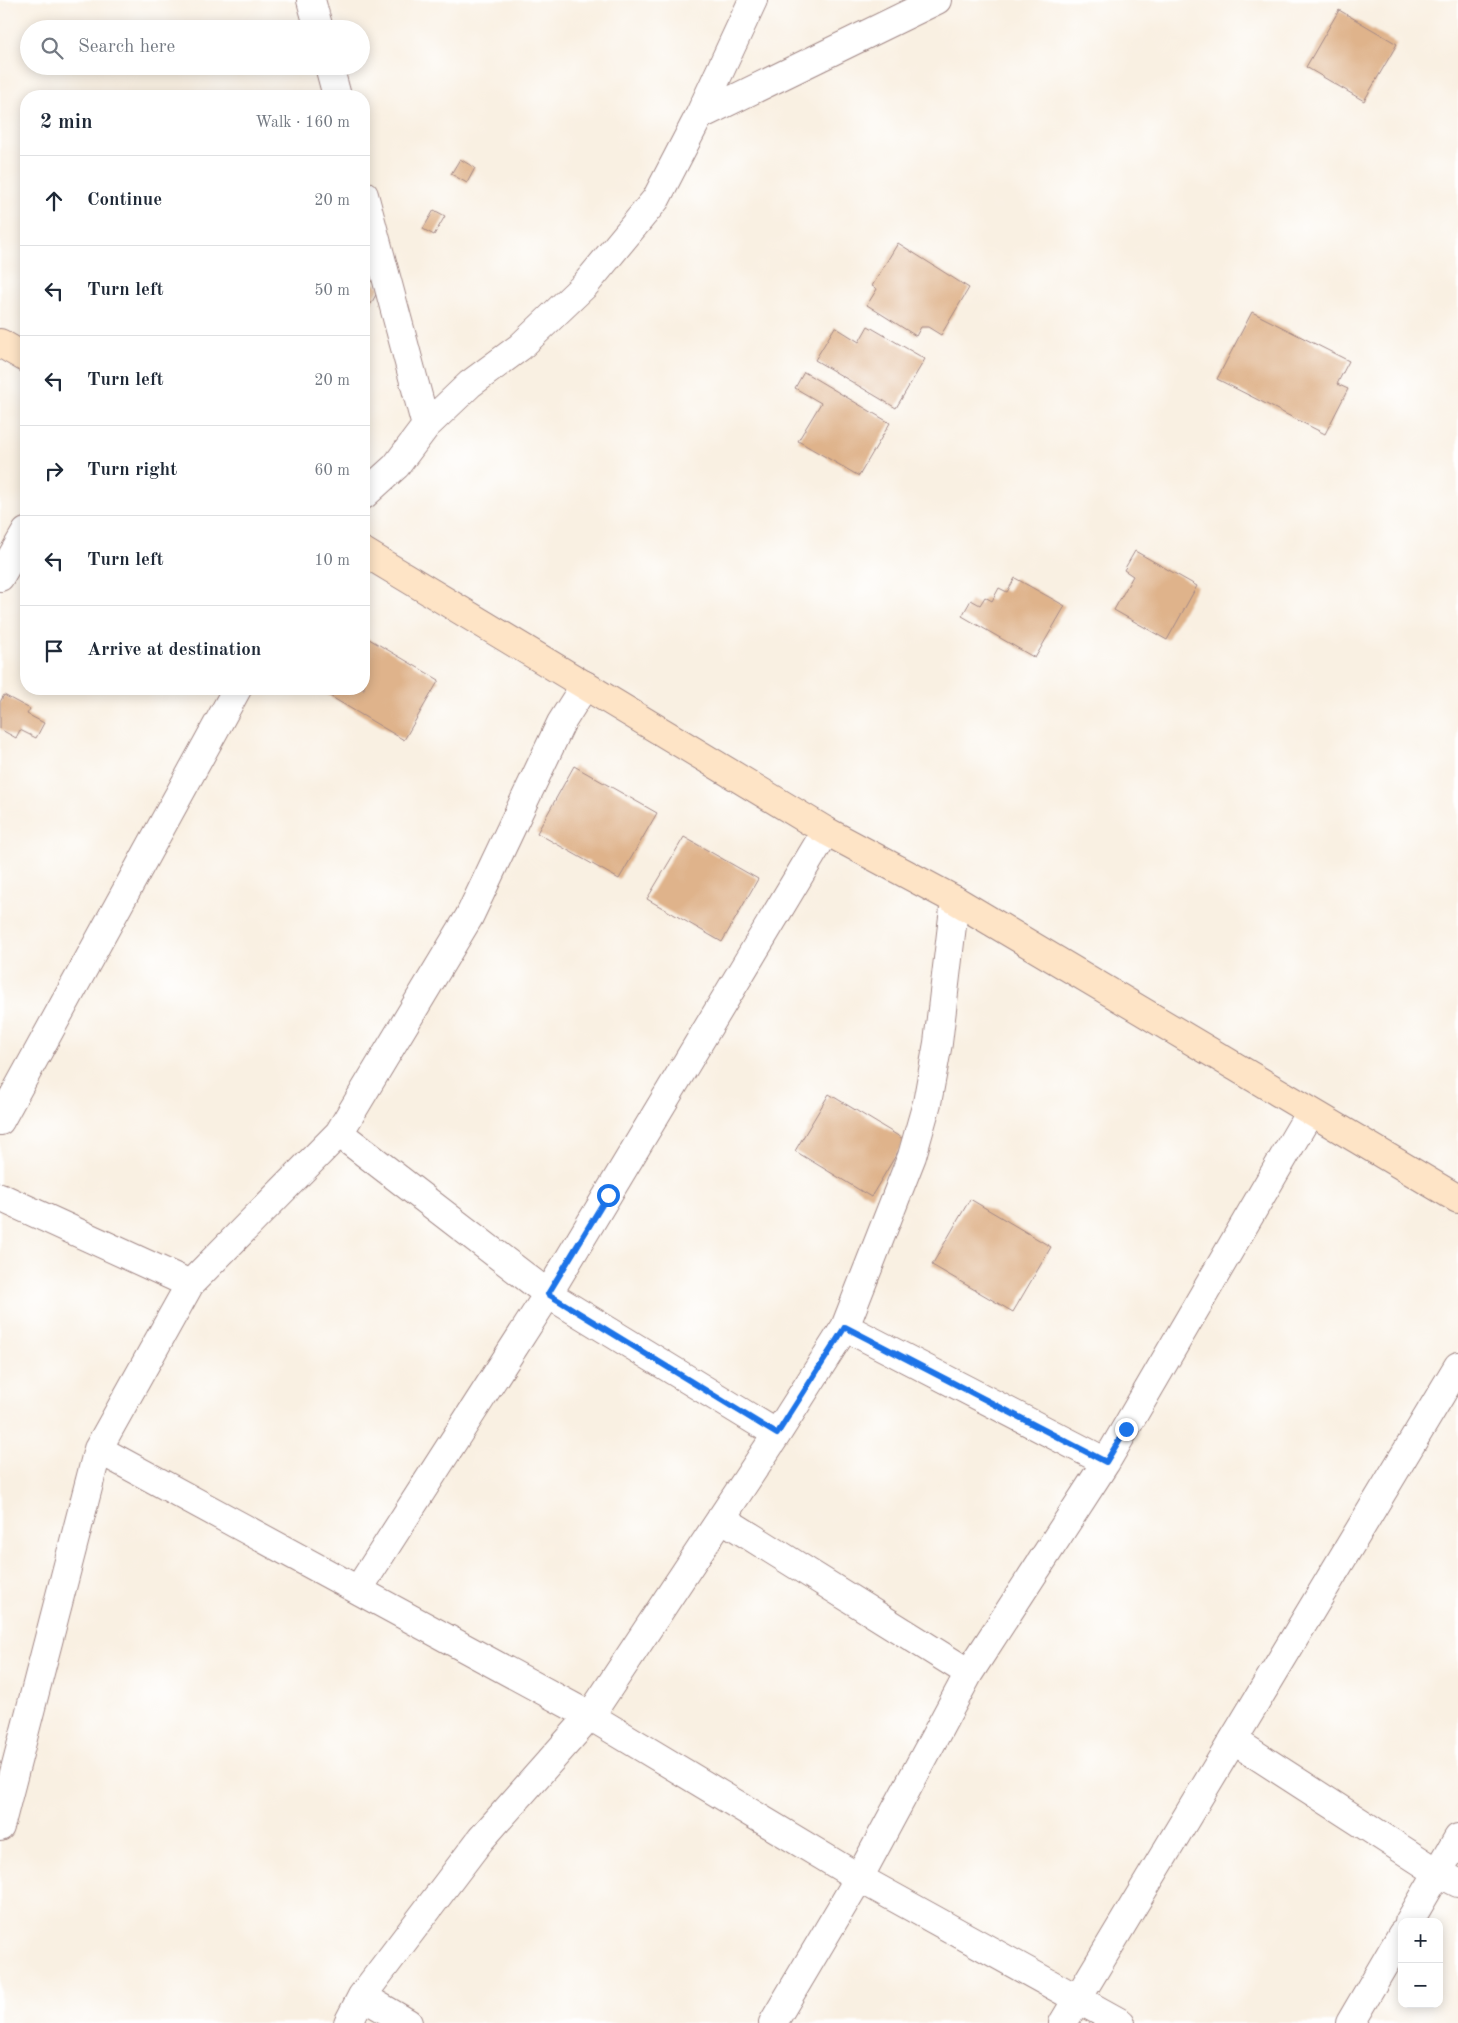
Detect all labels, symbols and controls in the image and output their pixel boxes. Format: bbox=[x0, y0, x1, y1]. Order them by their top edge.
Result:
search box bbox=[20, 20, 370, 75]
icon: search bbox=[38, 34, 66, 62]
text: Search here bbox=[78, 38, 175, 57]
text: 2 min bbox=[40, 112, 93, 133]
text: Walk · 160 m bbox=[255, 115, 350, 131]
icon: ahead bbox=[40, 187, 68, 215]
text: Continue bbox=[87, 191, 162, 210]
text: 20 m bbox=[314, 193, 350, 209]
icon: left bbox=[40, 277, 68, 305]
text: Turn left bbox=[87, 281, 164, 300]
text: 50 m bbox=[314, 283, 350, 299]
icon: left bbox=[40, 367, 68, 395]
text: Turn left bbox=[87, 371, 164, 390]
text: 20 m bbox=[314, 373, 350, 389]
icon: right bbox=[40, 457, 68, 485]
text: Turn right bbox=[87, 461, 177, 480]
text: 60 m bbox=[314, 463, 350, 479]
icon: left bbox=[40, 547, 68, 575]
text: Turn left bbox=[87, 551, 164, 570]
text: 10 m bbox=[314, 553, 350, 569]
icon: arrive bbox=[40, 637, 68, 665]
text: Arrive at destination bbox=[87, 641, 261, 660]
route start bbox=[597, 1184, 620, 1207]
route end bbox=[1115, 1418, 1138, 1441]
map controls bbox=[1398, 1918, 1443, 2008]
button: + bbox=[1398, 1918, 1443, 1963]
button: − bbox=[1398, 1963, 1443, 2008]

